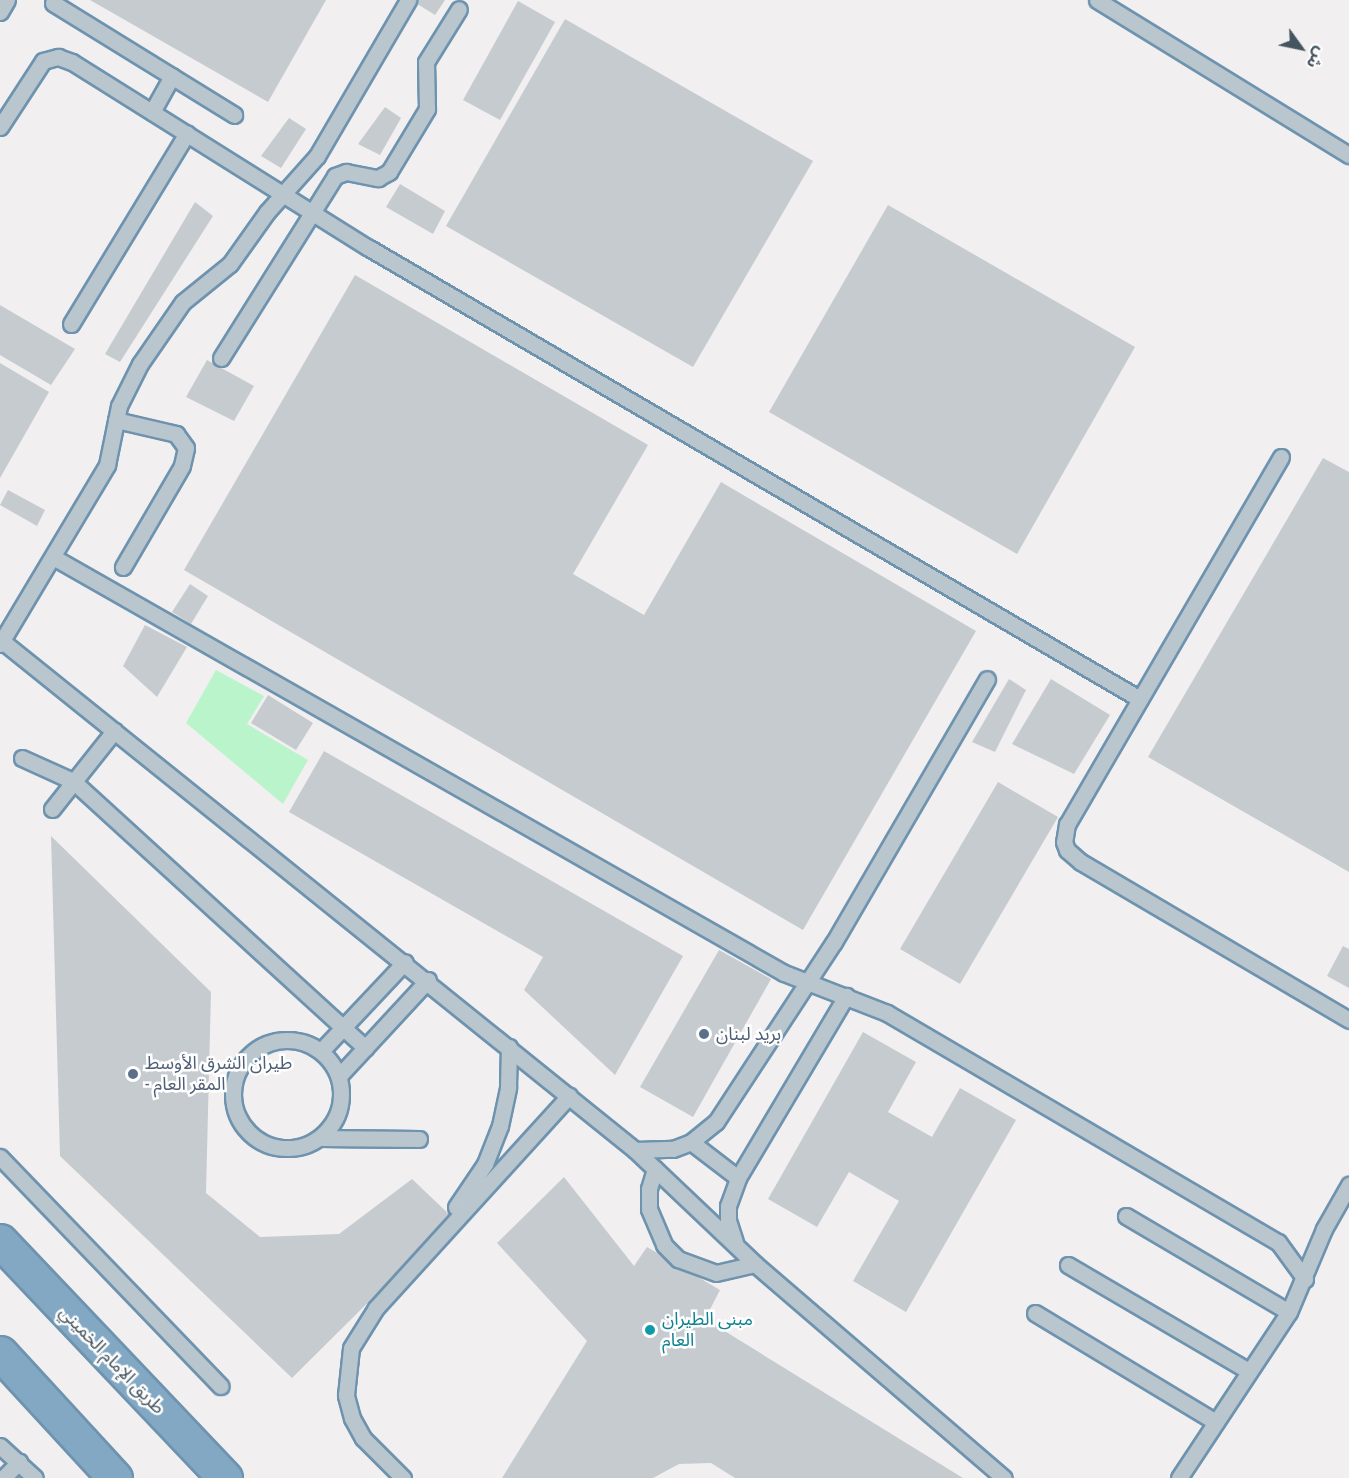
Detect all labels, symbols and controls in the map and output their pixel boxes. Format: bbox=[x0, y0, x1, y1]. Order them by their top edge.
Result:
north arrow bbox=[1271, 18, 1331, 78]
text: ش bbox=[1303, 44, 1330, 72]
place label: بريد لبنان bbox=[716, 1023, 781, 1045]
marker: بريد لبنان bbox=[697, 1027, 711, 1041]
place label: طيران الشرق الأوسط - المقر العام bbox=[145, 1053, 292, 1096]
marker: طيران الشرق الأوسط - المقر العام bbox=[126, 1067, 140, 1081]
street label: طريق الإمام الخميني bbox=[55, 1301, 169, 1419]
place label: مبنى الطيران العام bbox=[662, 1309, 753, 1352]
marker: مبنى الطيران العام bbox=[643, 1323, 657, 1337]

